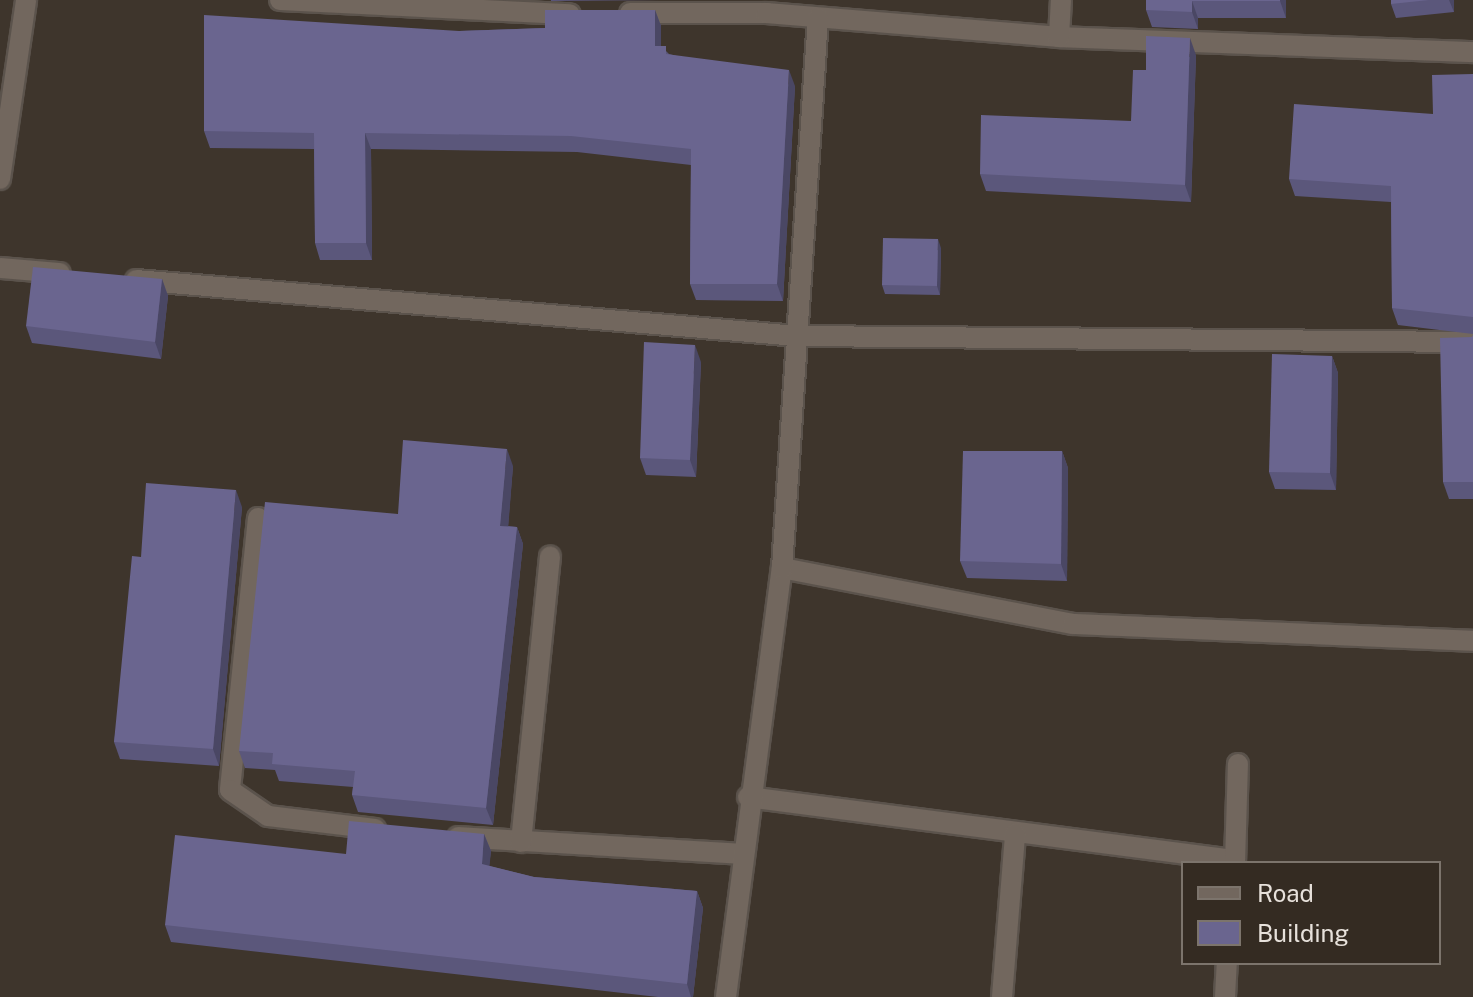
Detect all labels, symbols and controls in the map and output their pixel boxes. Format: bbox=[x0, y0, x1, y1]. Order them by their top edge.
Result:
legend bbox=[1181, 861, 1441, 965]
text: Road bbox=[1257, 879, 1314, 907]
text: Building bbox=[1257, 919, 1349, 947]

